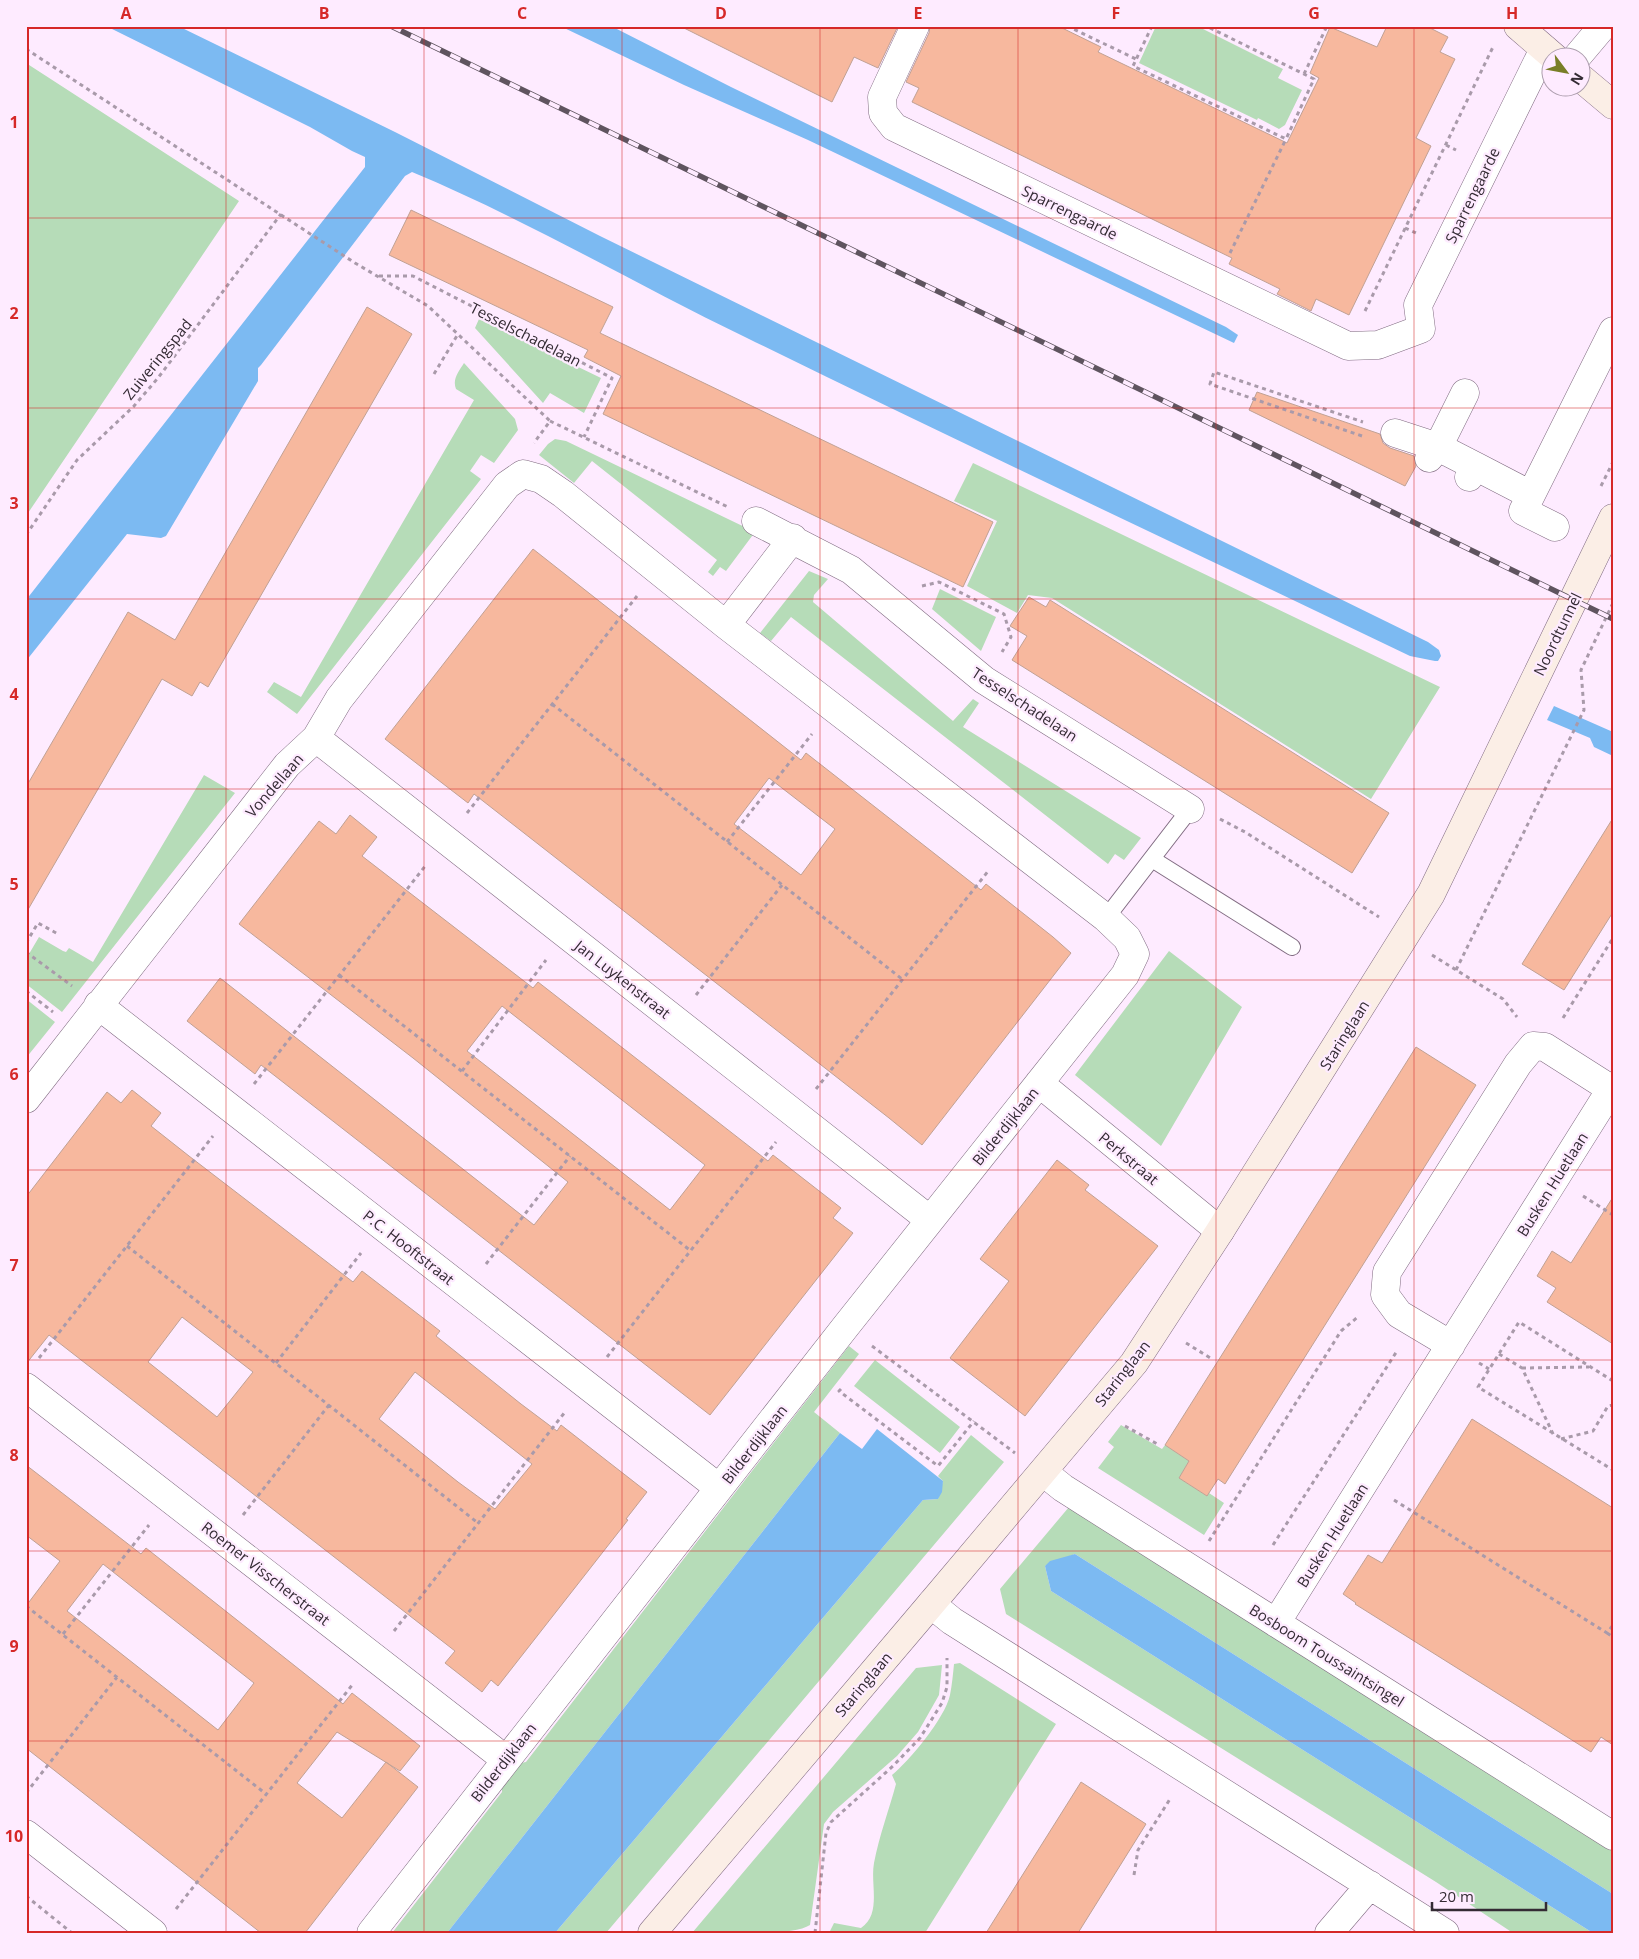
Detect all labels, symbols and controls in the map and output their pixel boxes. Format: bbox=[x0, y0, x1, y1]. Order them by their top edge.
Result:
text: A bbox=[120, 2, 132, 24]
text: B bbox=[319, 2, 329, 24]
text: C bbox=[517, 2, 527, 24]
text: D bbox=[715, 2, 727, 24]
text: E bbox=[914, 2, 923, 24]
text: F bbox=[1112, 2, 1120, 24]
text: G bbox=[1308, 2, 1320, 24]
text: H bbox=[1506, 2, 1518, 24]
north arrow bbox=[1542, 48, 1592, 98]
text: N bbox=[1566, 69, 1589, 89]
text: 1 bbox=[9, 111, 19, 133]
street label: Sparrengaarde bbox=[1440, 144, 1504, 246]
street label: Sparrengaarde bbox=[1019, 180, 1121, 244]
street label: Tesselschadelaan bbox=[467, 297, 585, 371]
text: 2 bbox=[9, 302, 19, 324]
street label: Zuiveringspad bbox=[118, 314, 196, 404]
text: 3 bbox=[9, 492, 19, 514]
street label: Noordtunnel bbox=[1528, 589, 1586, 679]
street label: Tesselschadelaan bbox=[968, 662, 1082, 746]
text: 4 bbox=[9, 683, 19, 705]
street label: Vondellaan bbox=[241, 749, 307, 821]
text: 5 bbox=[9, 873, 19, 895]
street label: Jan Luykenstraat bbox=[570, 934, 675, 1023]
street label: Staringlaan bbox=[1315, 996, 1373, 1074]
text: 6 bbox=[9, 1063, 19, 1085]
street label: Bilderdijklaan bbox=[967, 1083, 1043, 1169]
street label: Perkstraat bbox=[1095, 1127, 1163, 1189]
street label: Busken Huetlaan bbox=[1512, 1128, 1592, 1240]
street label: P.C. Hooftstraat bbox=[359, 1205, 459, 1289]
text: 7 bbox=[9, 1254, 19, 1276]
street label: Staringlaan bbox=[1090, 1336, 1154, 1410]
street label: Bilderdijklaan bbox=[717, 1400, 791, 1488]
text: 8 bbox=[9, 1444, 19, 1466]
street label: Busken Huetlaan bbox=[1292, 1479, 1372, 1591]
street label: Roemer Visscherstraat bbox=[198, 1517, 334, 1629]
street label: Bosboom Toussaintsingel bbox=[1246, 1599, 1408, 1711]
text: 9 bbox=[9, 1635, 19, 1657]
street label: Staringlaan bbox=[830, 1647, 896, 1721]
street label: Bilderdijklaan bbox=[466, 1718, 540, 1806]
text: 10 bbox=[5, 1825, 23, 1847]
scale bar bbox=[1432, 1879, 1545, 1911]
text: 20 m bbox=[1439, 1886, 1474, 1906]

